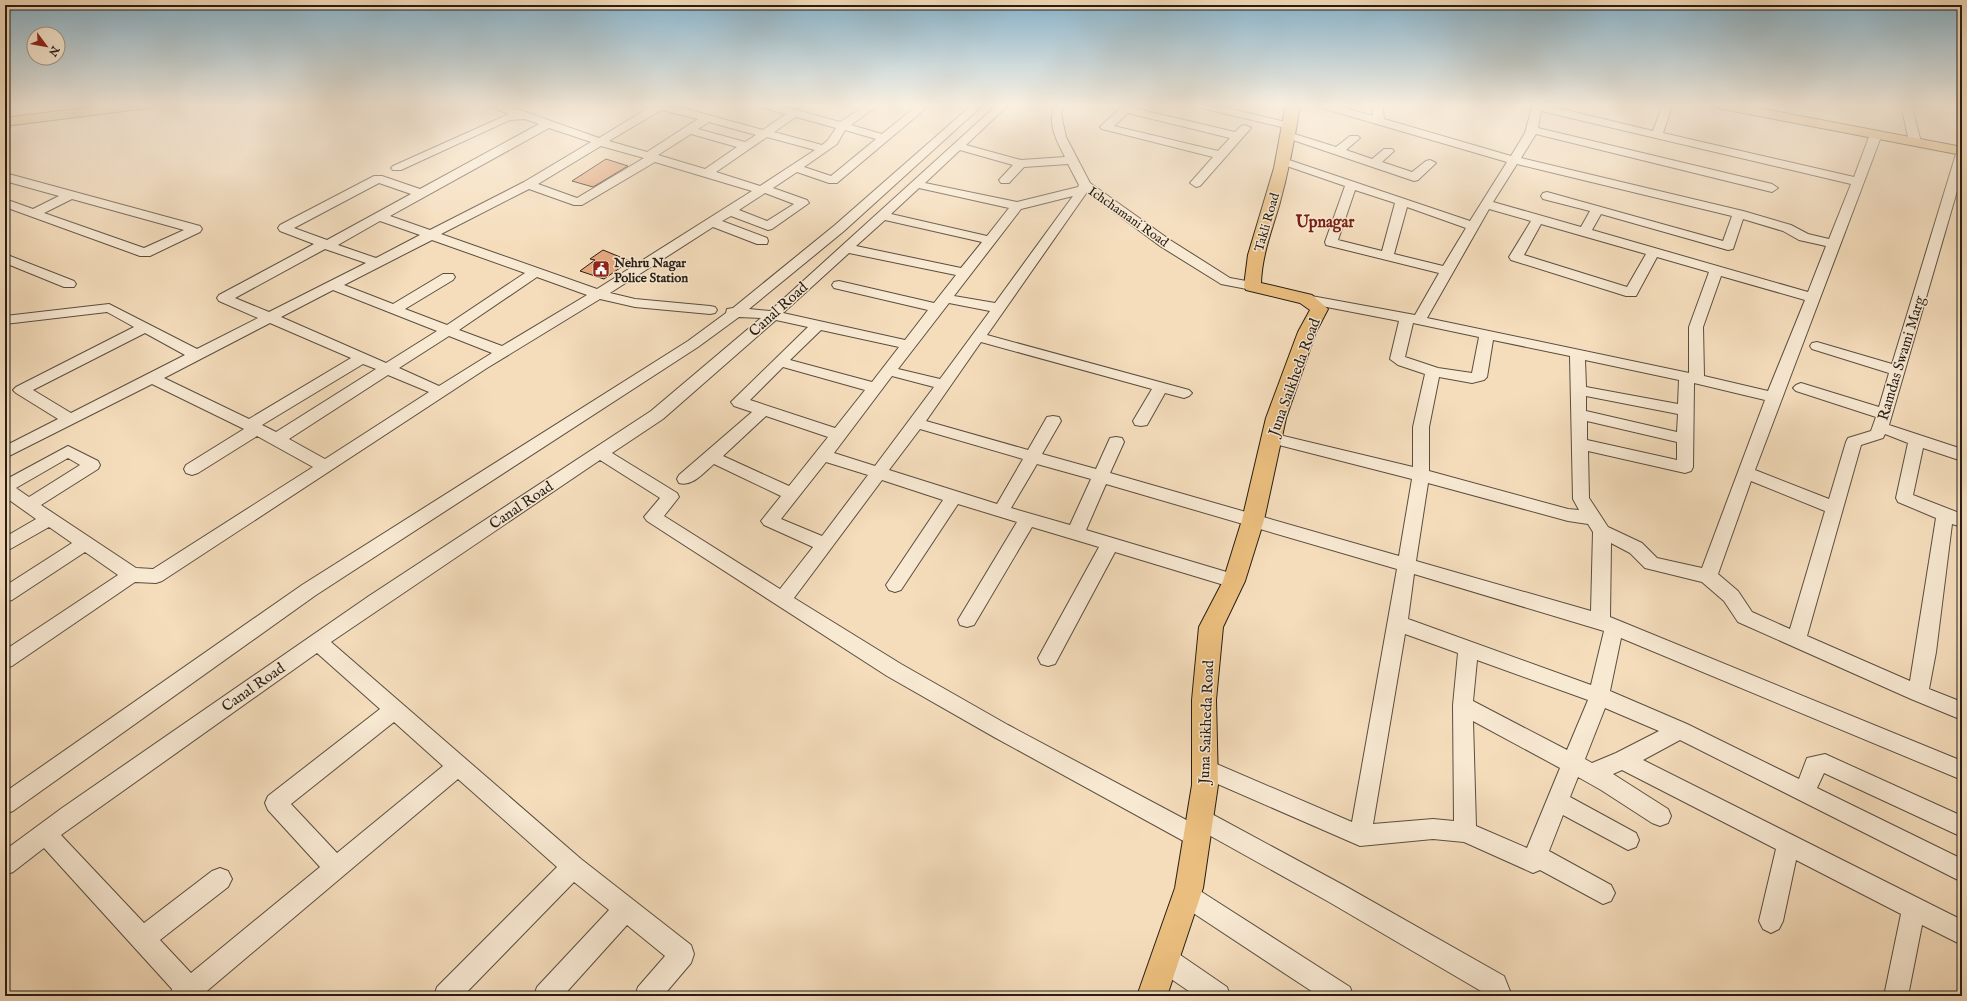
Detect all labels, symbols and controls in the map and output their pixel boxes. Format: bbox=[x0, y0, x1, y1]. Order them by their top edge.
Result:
north arrow bbox=[26, 26, 66, 66]
text: N bbox=[45, 42, 63, 59]
street label: Ichchamani Road bbox=[1085, 183, 1172, 251]
street label: Takli Road bbox=[1251, 191, 1284, 254]
district label: Upnagar bbox=[1295, 213, 1354, 233]
place label: Nehru Nagar Police Station bbox=[613, 255, 688, 287]
public building icon: Nehru Nagar Police Station bbox=[591, 259, 611, 279]
street label: Canal Road bbox=[745, 277, 813, 341]
street label: Ramdas Swami Marg bbox=[1873, 293, 1930, 423]
street label: Juna Saikheda Road bbox=[1264, 315, 1325, 441]
street label: Canal Road bbox=[486, 477, 558, 534]
street label: Canal Road bbox=[218, 658, 289, 716]
street label: Juna Saikheda Road bbox=[1195, 659, 1218, 786]

